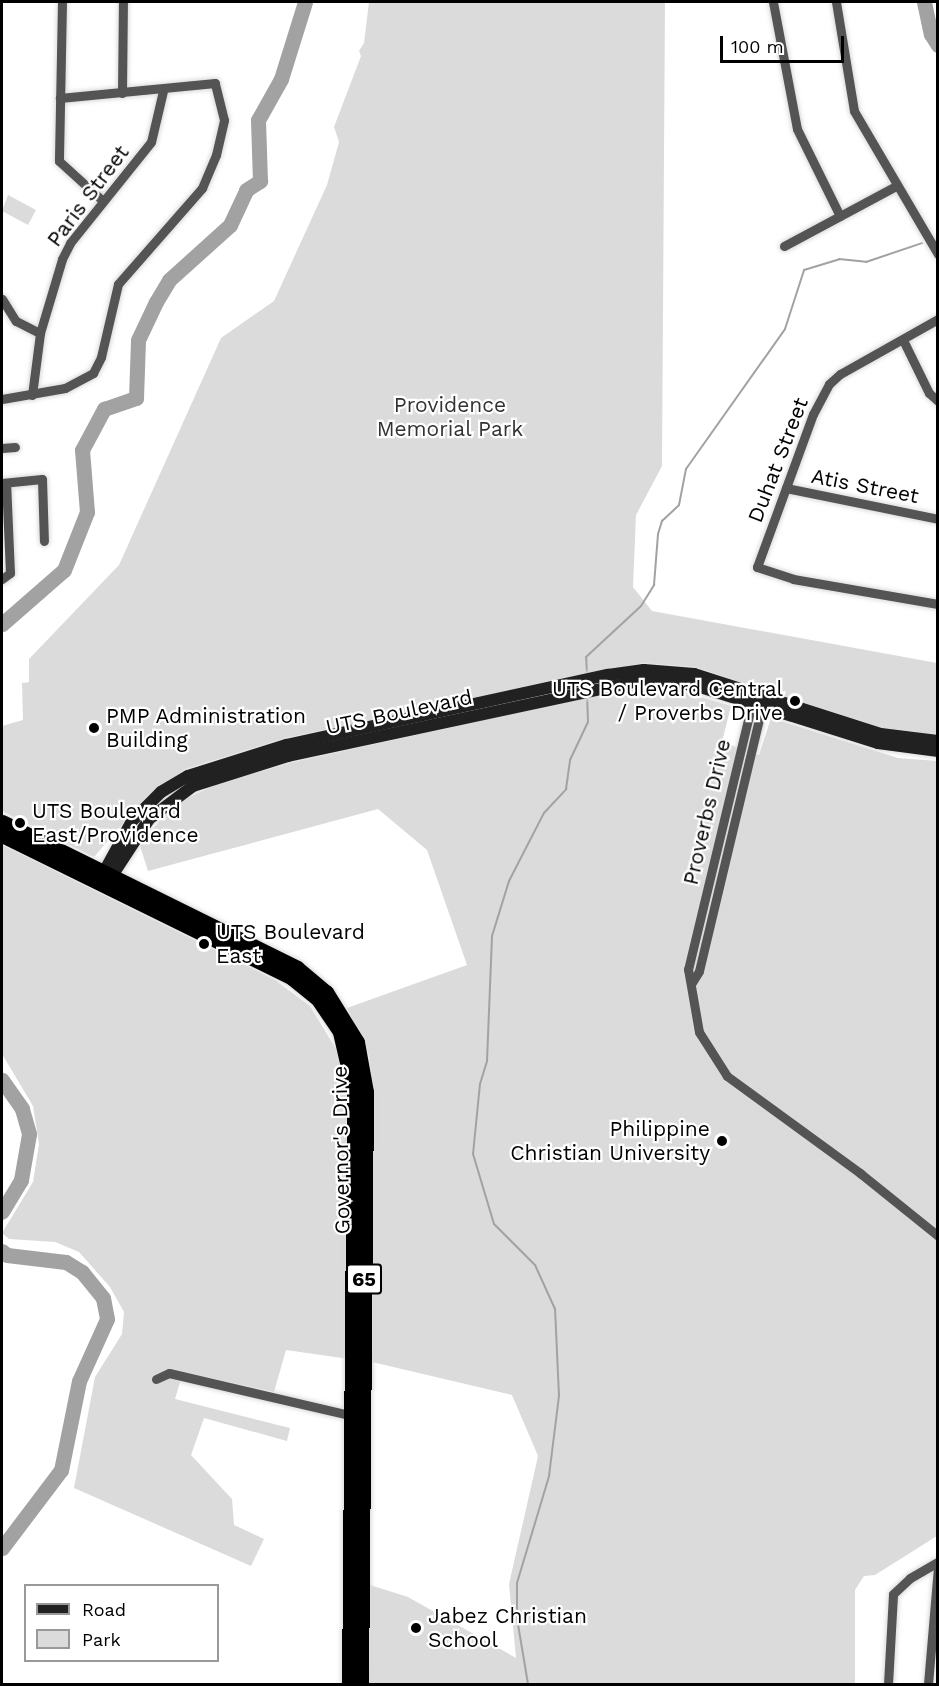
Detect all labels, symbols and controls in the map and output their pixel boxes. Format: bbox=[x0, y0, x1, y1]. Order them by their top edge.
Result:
scale bar bbox=[723, 24, 848, 62]
text: 100 m bbox=[731, 36, 784, 57]
street label: Paris Street bbox=[42, 140, 134, 252]
park label: Providence Memorial Park bbox=[376, 392, 524, 442]
street label: Duhat Street bbox=[743, 394, 813, 526]
street label: Atis Street bbox=[809, 463, 921, 509]
place label: UTS Boulevard Central / Proverbs Drive bbox=[552, 676, 783, 726]
street label: UTS Boulevard bbox=[324, 684, 474, 740]
marker: UTS Boulevard Central / Proverbs Drive bbox=[788, 694, 802, 708]
place label: PMP Administration Building bbox=[106, 703, 307, 753]
marker: PMP Administration Building bbox=[87, 721, 101, 735]
street label: Proverbs Drive bbox=[678, 737, 736, 887]
place label: UTS Boulevard East/Providence bbox=[32, 798, 199, 848]
marker: UTS Boulevard East/Providence bbox=[13, 816, 27, 830]
place label: UTS Boulevard East bbox=[216, 919, 365, 969]
marker: UTS Boulevard East bbox=[197, 937, 211, 951]
street label: Governor's Drive bbox=[327, 1065, 355, 1235]
place label: Philippine Christian University bbox=[510, 1116, 710, 1166]
marker: Philippine Christian University bbox=[715, 1134, 729, 1148]
road number: 65 bbox=[346, 1262, 382, 1296]
legend bbox=[24, 1584, 219, 1662]
text: Road bbox=[82, 1599, 126, 1620]
place label: Jabez Christian School bbox=[428, 1603, 587, 1653]
marker: Jabez Christian School bbox=[409, 1621, 423, 1635]
text: Park bbox=[82, 1629, 121, 1650]

